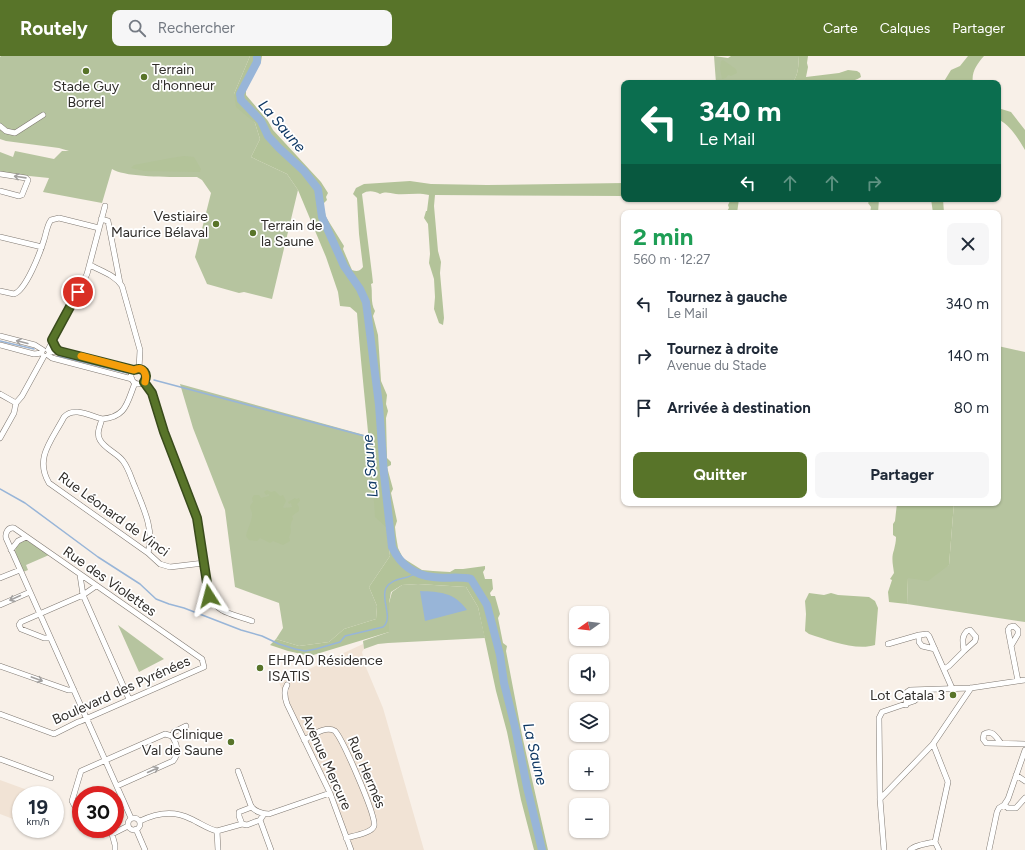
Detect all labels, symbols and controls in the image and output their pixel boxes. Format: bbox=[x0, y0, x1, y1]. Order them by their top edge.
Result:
search box bbox=[112, 10, 392, 46]
text: Routely bbox=[20, 17, 88, 40]
icon: search bbox=[126, 17, 148, 39]
text: Rechercher bbox=[158, 19, 235, 37]
text: Carte bbox=[823, 20, 858, 37]
text: Calques bbox=[880, 20, 930, 37]
text: Partager bbox=[952, 20, 1005, 37]
place label: Terrain d'honneur bbox=[152, 61, 215, 94]
marker: Stade Guy Borrel bbox=[81, 66, 91, 76]
marker: Terrain d'honneur bbox=[139, 72, 149, 82]
place label: Stade Guy Borrel bbox=[53, 78, 120, 111]
text: 340 m bbox=[699, 94, 782, 128]
water label: La Saune bbox=[254, 96, 310, 156]
icon: left bbox=[633, 96, 685, 148]
text: Le Mail bbox=[699, 128, 755, 150]
icon: left bbox=[737, 172, 759, 194]
icon: ahead bbox=[779, 172, 801, 194]
icon: ahead bbox=[821, 172, 843, 194]
icon: right bbox=[863, 172, 885, 194]
one-way arrow bbox=[14, 173, 27, 181]
place label: Vestiaire Maurice Bélaval bbox=[111, 208, 208, 241]
place label: Terrain de la Saune bbox=[261, 217, 323, 250]
marker: Vestiaire Maurice Bélaval bbox=[211, 219, 221, 229]
text: 2 min bbox=[633, 222, 693, 251]
button: close bbox=[947, 223, 989, 265]
marker: Terrain de la Saune bbox=[248, 228, 258, 238]
text: 560 m · 12:27 bbox=[633, 252, 710, 267]
pin bbox=[61, 275, 95, 309]
icon: arrive bbox=[67, 281, 89, 303]
text: Tournez à gauche bbox=[667, 288, 787, 306]
icon: left bbox=[633, 293, 655, 315]
text: 340 m bbox=[945, 295, 989, 313]
text: Le Mail bbox=[667, 306, 708, 321]
one-way arrow bbox=[16, 338, 29, 345]
text: Tournez à droite bbox=[667, 340, 778, 358]
icon: right bbox=[633, 345, 655, 367]
text: 140 m bbox=[947, 347, 989, 365]
text: Avenue du Stade bbox=[667, 358, 766, 373]
icon: arrive bbox=[633, 397, 655, 419]
text: Arrivée à destination bbox=[667, 399, 811, 417]
text: 80 m bbox=[954, 399, 989, 417]
water label: La Saune bbox=[358, 434, 382, 498]
button: Quitter bbox=[633, 452, 807, 498]
button: Partager bbox=[815, 452, 989, 498]
street label: Rue Léonard de Vinci bbox=[55, 468, 172, 560]
street label: Rue des Violettes bbox=[60, 543, 160, 620]
position arrow bbox=[188, 575, 230, 617]
one-way arrow bbox=[9, 595, 21, 602]
north arrow bbox=[569, 606, 609, 646]
map controls bbox=[569, 606, 609, 838]
street label: Boulevard des Pyrénées bbox=[50, 652, 193, 729]
place label: EHPAD Résidence ISATIS bbox=[268, 652, 383, 685]
button: sound bbox=[569, 654, 609, 694]
marker: EHPAD Résidence ISATIS bbox=[255, 663, 265, 673]
one-way arrow bbox=[30, 676, 42, 684]
place label: Lot Catala 3 bbox=[870, 687, 945, 704]
marker: Lot Catala 3 bbox=[948, 690, 958, 700]
button: layers bbox=[569, 702, 609, 742]
street label: Avenue Mercure bbox=[298, 712, 355, 813]
water label: La Saune bbox=[519, 721, 551, 787]
place label: Clinique Val de Saune bbox=[142, 726, 223, 759]
street label: Rue Hermés bbox=[344, 734, 389, 811]
marker: Clinique Val de Saune bbox=[226, 737, 236, 747]
button: + bbox=[569, 750, 609, 790]
one-way arrow bbox=[146, 766, 158, 773]
speed limit sign: 30 bbox=[72, 786, 124, 838]
text: 19 bbox=[28, 795, 48, 819]
button: − bbox=[569, 798, 609, 838]
text: km/h bbox=[27, 815, 49, 828]

